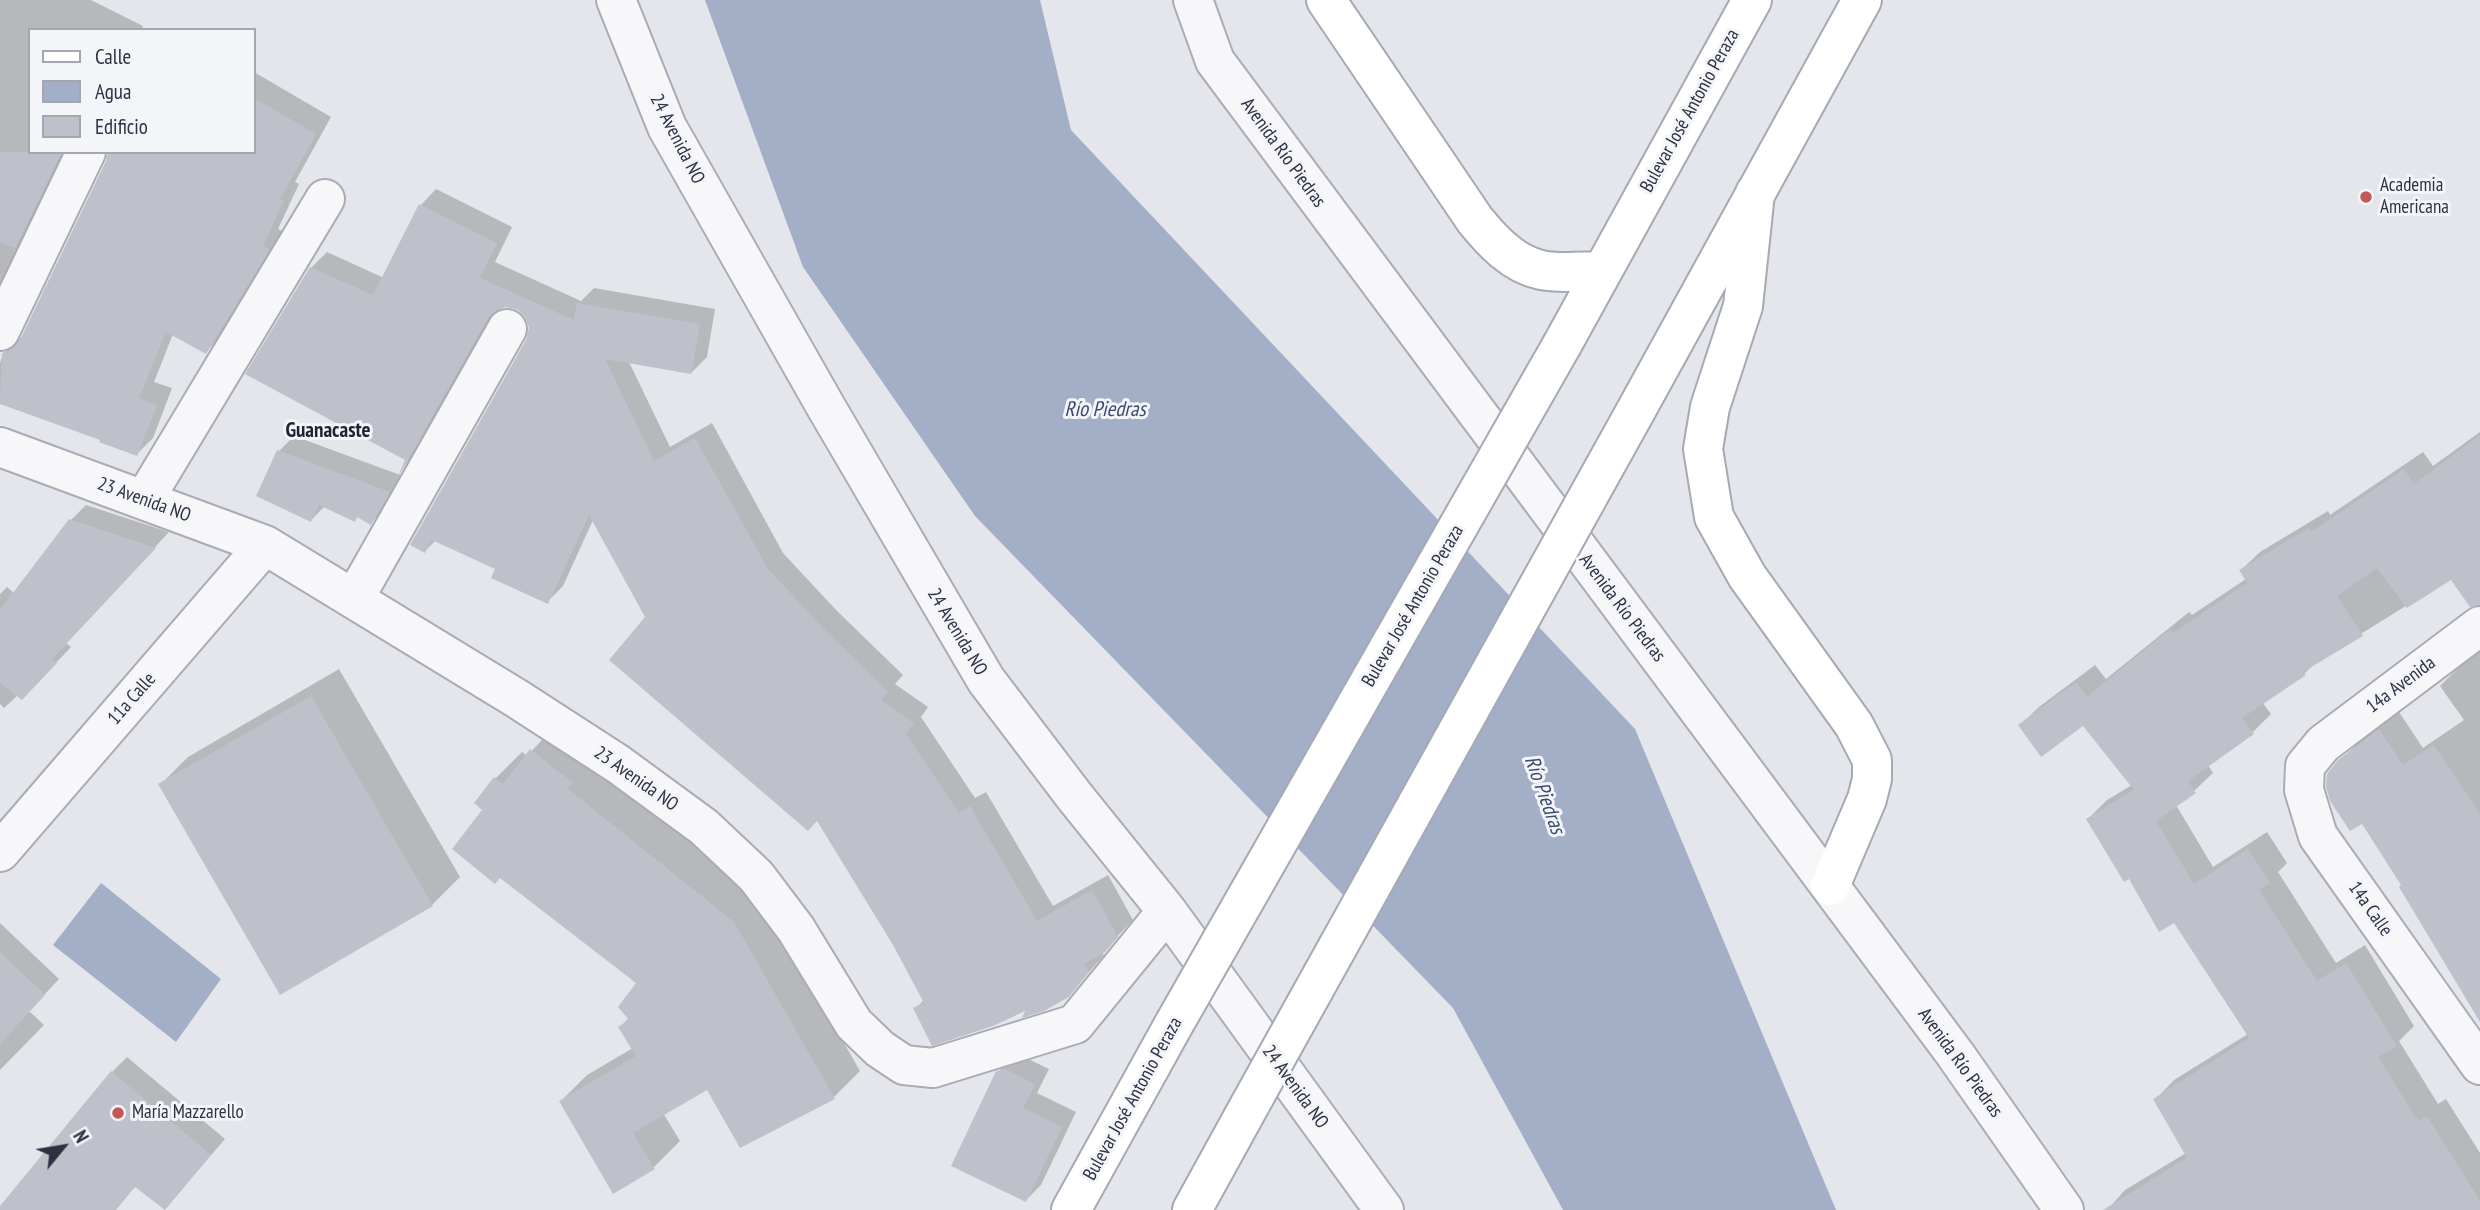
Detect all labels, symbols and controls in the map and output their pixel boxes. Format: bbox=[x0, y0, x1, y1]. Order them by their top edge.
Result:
street label: Bulevar José Antonio Peraza bbox=[1636, 26, 1744, 196]
legend bbox=[28, 28, 256, 154]
text: Calle bbox=[95, 43, 131, 70]
text: Agua bbox=[95, 78, 131, 105]
street label: 24 Avenida NO bbox=[645, 90, 709, 188]
street label: Avenida Río Piedras bbox=[1236, 94, 1330, 212]
text: Edificio bbox=[95, 113, 148, 140]
place label: Academia Americana bbox=[2380, 175, 2449, 219]
marker: Academia Americana bbox=[2358, 189, 2374, 205]
water label: Río Piedras bbox=[1064, 397, 1146, 423]
district label: Guanacaste bbox=[285, 418, 371, 444]
street label: 23 Avenida NO bbox=[94, 473, 194, 527]
street label: Bulevar José Antonio Peraza bbox=[1357, 521, 1469, 691]
street label: Avenida Río Piedras bbox=[1574, 549, 1670, 667]
street label: 24 Avenida NO bbox=[922, 584, 992, 680]
street label: 14a Avenida bbox=[2362, 652, 2440, 718]
street label: 11a Calle bbox=[103, 668, 161, 730]
street label: 23 Avenida NO bbox=[589, 742, 683, 816]
water label: Río Piedras bbox=[1518, 753, 1570, 837]
street label: 14a Calle bbox=[2343, 877, 2397, 941]
street label: Avenida Río Piedras bbox=[1913, 1004, 2007, 1122]
street label: Bulevar José Antonio Peraza bbox=[1079, 1014, 1187, 1184]
street label: 24 Avenida NO bbox=[1257, 1041, 1333, 1133]
place label: María Mazzarello bbox=[132, 1102, 244, 1124]
marker: María Mazzarello bbox=[110, 1105, 126, 1121]
north arrow bbox=[28, 1112, 98, 1182]
text: N bbox=[68, 1126, 94, 1147]

